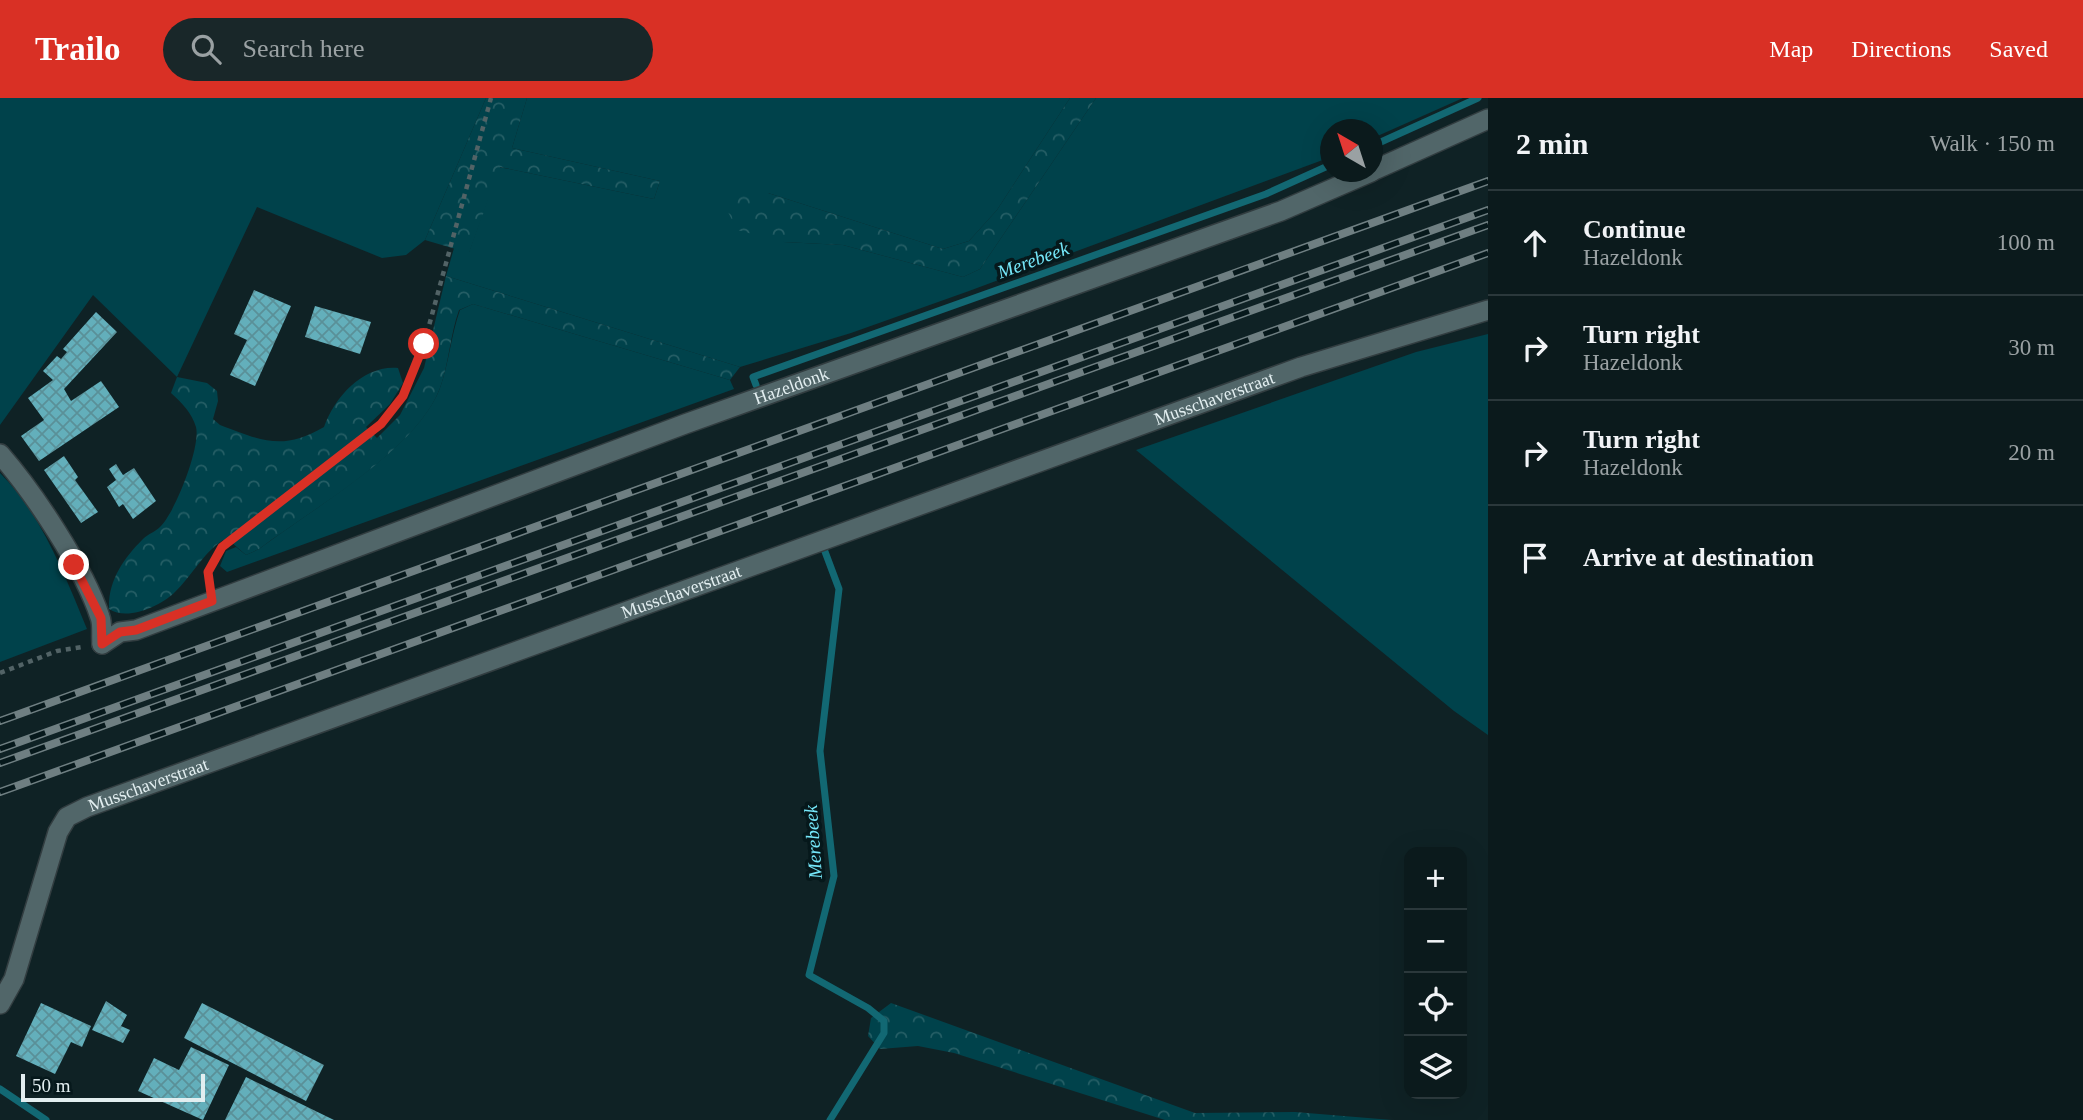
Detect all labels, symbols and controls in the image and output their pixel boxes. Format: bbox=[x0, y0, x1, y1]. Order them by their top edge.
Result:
search box bbox=[163, 18, 653, 81]
icon: search bbox=[187, 30, 225, 68]
text: Trailo bbox=[35, 31, 121, 67]
text: Search here bbox=[243, 34, 365, 63]
text: Map bbox=[1769, 36, 1813, 62]
text: Directions bbox=[1851, 36, 1951, 62]
text: Saved bbox=[1989, 36, 2048, 62]
north arrow bbox=[1320, 119, 1383, 182]
text: 2 min bbox=[1516, 127, 1589, 160]
text: Walk · 150 m bbox=[1930, 131, 2055, 156]
text: Continue bbox=[1583, 215, 1686, 244]
icon: ahead bbox=[1516, 224, 1554, 262]
text: 100 m bbox=[1997, 230, 2055, 255]
water label: Merebeek bbox=[994, 237, 1072, 283]
text: Hazeldonk bbox=[1583, 245, 1683, 270]
text: Turn right bbox=[1583, 320, 1700, 349]
route start bbox=[408, 328, 439, 359]
icon: right bbox=[1516, 329, 1554, 367]
text: 30 m bbox=[2008, 335, 2055, 360]
text: Hazeldonk bbox=[1583, 350, 1683, 375]
street label: Hazeldonk bbox=[751, 363, 831, 409]
street label: Musschaverstraat bbox=[1152, 368, 1277, 429]
text: Turn right bbox=[1583, 425, 1700, 454]
icon: right bbox=[1516, 434, 1554, 472]
text: 20 m bbox=[2008, 440, 2055, 465]
text: Hazeldonk bbox=[1583, 455, 1683, 480]
icon: arrive bbox=[1516, 539, 1554, 577]
text: Arrive at destination bbox=[1583, 543, 1814, 572]
route end bbox=[58, 549, 89, 580]
street label: Musschaverstraat bbox=[619, 561, 744, 623]
street label: Musschaverstraat bbox=[85, 754, 211, 816]
water label: Merebeek bbox=[800, 804, 826, 881]
map controls bbox=[1404, 847, 1467, 1099]
button: + bbox=[1404, 847, 1467, 910]
button: − bbox=[1404, 910, 1467, 973]
button: locate bbox=[1404, 973, 1467, 1036]
button: layers bbox=[1404, 1036, 1467, 1099]
scale bar bbox=[21, 1071, 205, 1103]
text: 50 m bbox=[32, 1075, 71, 1096]

